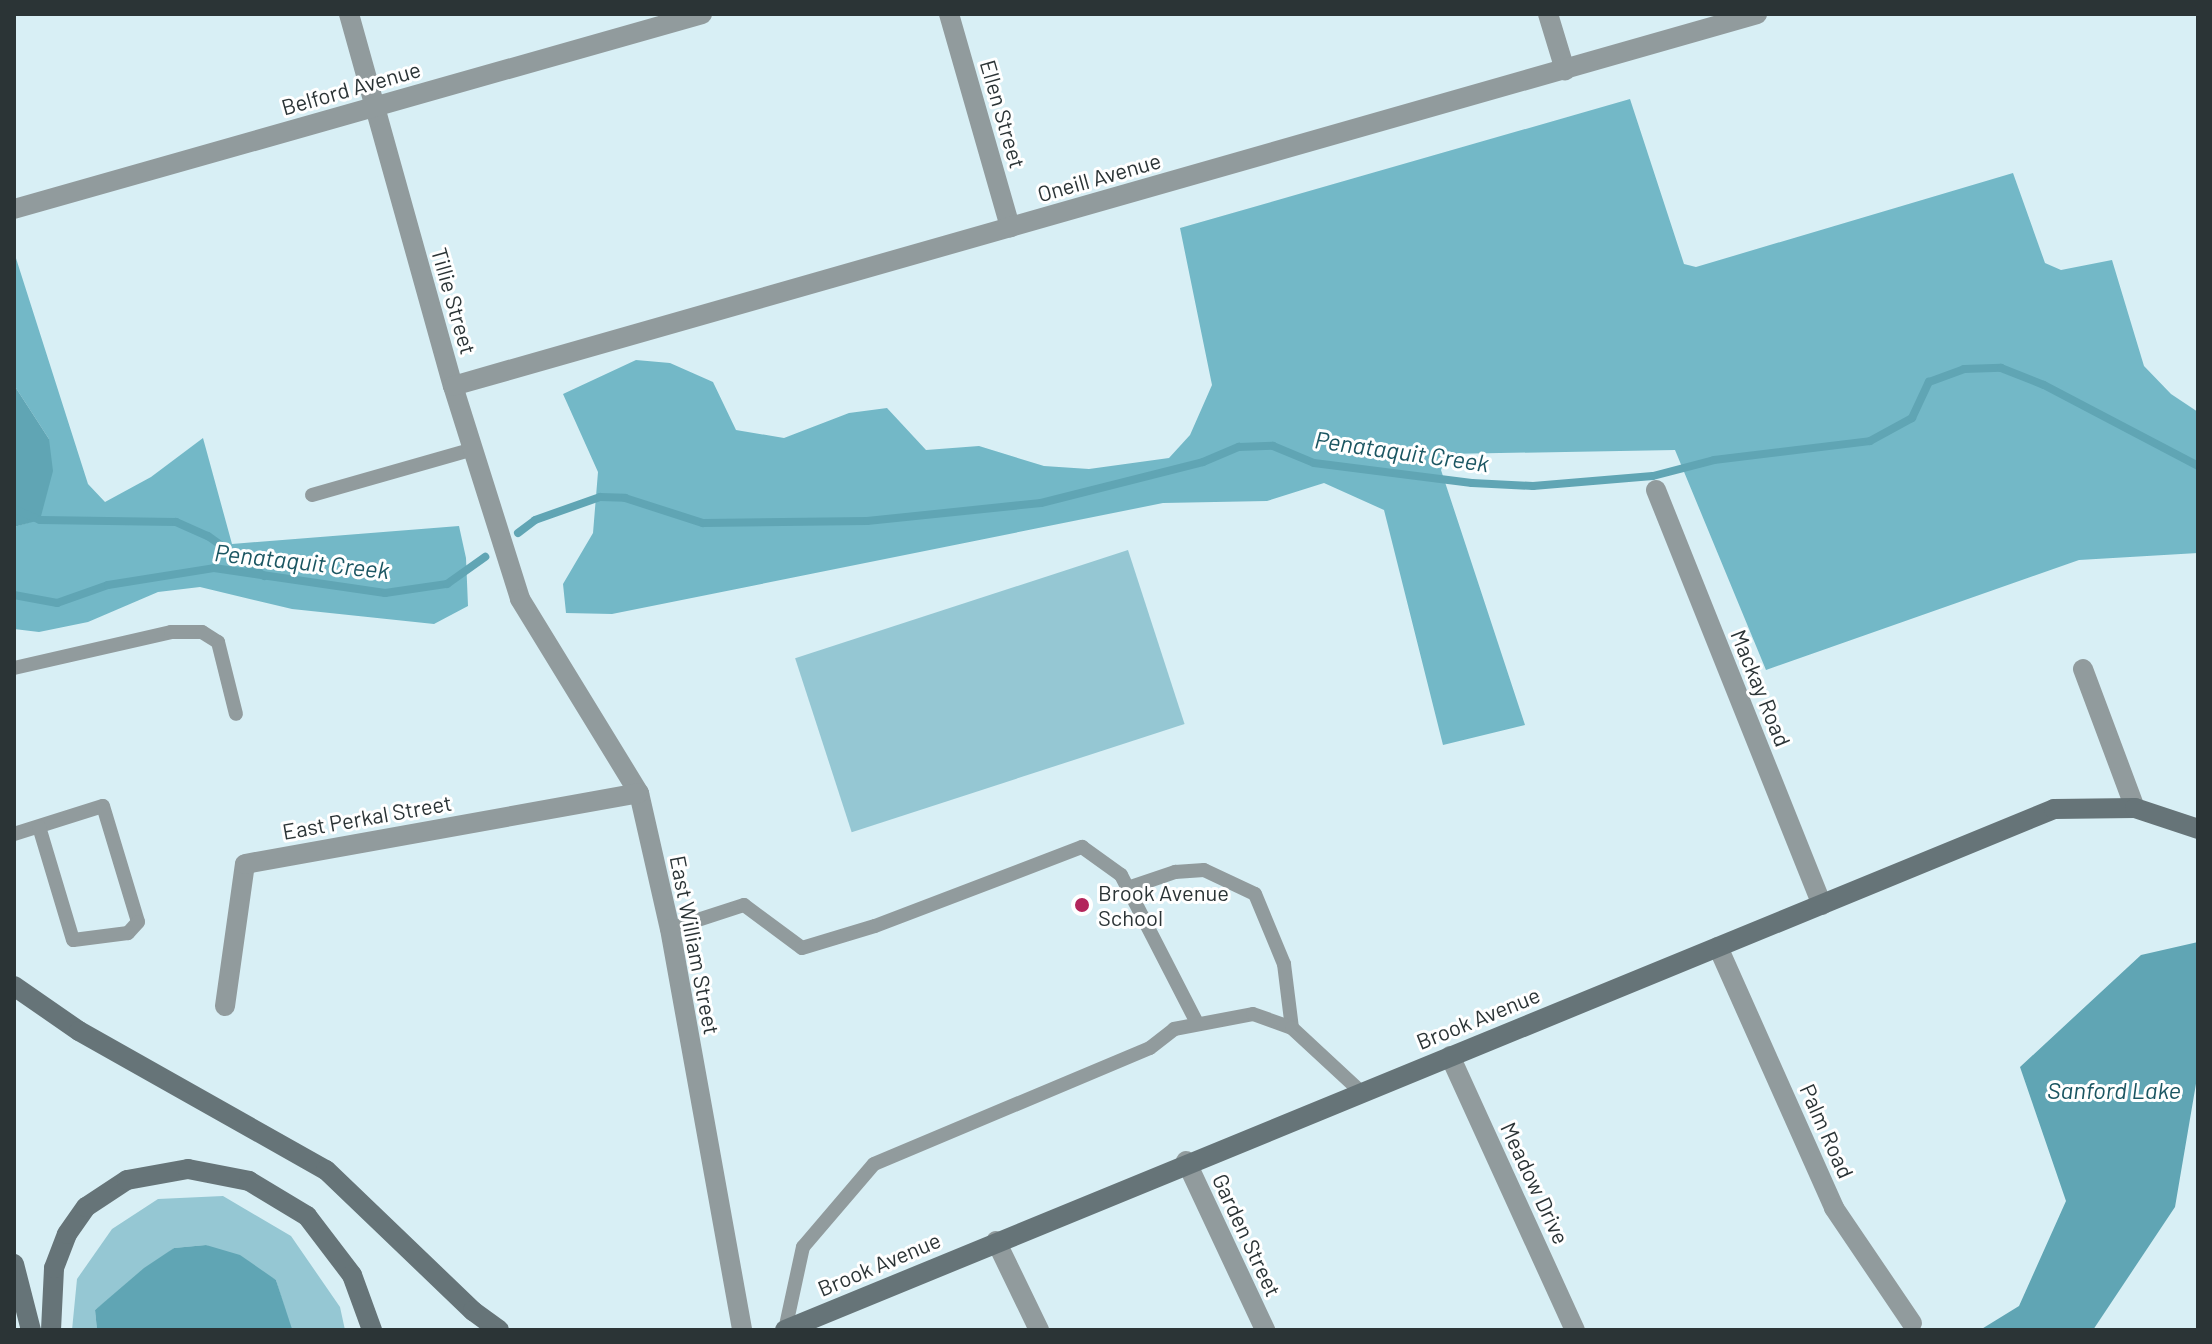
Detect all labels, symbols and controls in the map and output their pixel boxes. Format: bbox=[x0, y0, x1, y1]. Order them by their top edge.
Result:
street label: Belford Avenue bbox=[278, 56, 424, 120]
street label: Ellen Street bbox=[975, 57, 1031, 171]
street label: Oneill Avenue bbox=[1034, 147, 1164, 207]
street label: Tillie Street bbox=[426, 245, 482, 357]
water label: Penataquit Creek bbox=[1313, 425, 1491, 477]
water label: Penataquit Creek bbox=[213, 538, 391, 584]
street label: Mackay Road bbox=[1726, 626, 1796, 750]
street label: East Perkal Street bbox=[280, 789, 454, 845]
street label: East William Street bbox=[665, 853, 725, 1037]
place label: Brook Avenue School bbox=[1098, 879, 1229, 930]
marker: Brook Avenue School bbox=[1073, 896, 1091, 914]
street label: Brook Avenue bbox=[1412, 981, 1544, 1055]
water label: Sanford Lake bbox=[2047, 1076, 2181, 1104]
street label: Palm Road bbox=[1795, 1080, 1859, 1182]
street label: Meadow Drive bbox=[1495, 1118, 1575, 1248]
street label: Garden Street bbox=[1207, 1169, 1287, 1301]
street label: Brook Avenue bbox=[814, 1226, 944, 1302]

